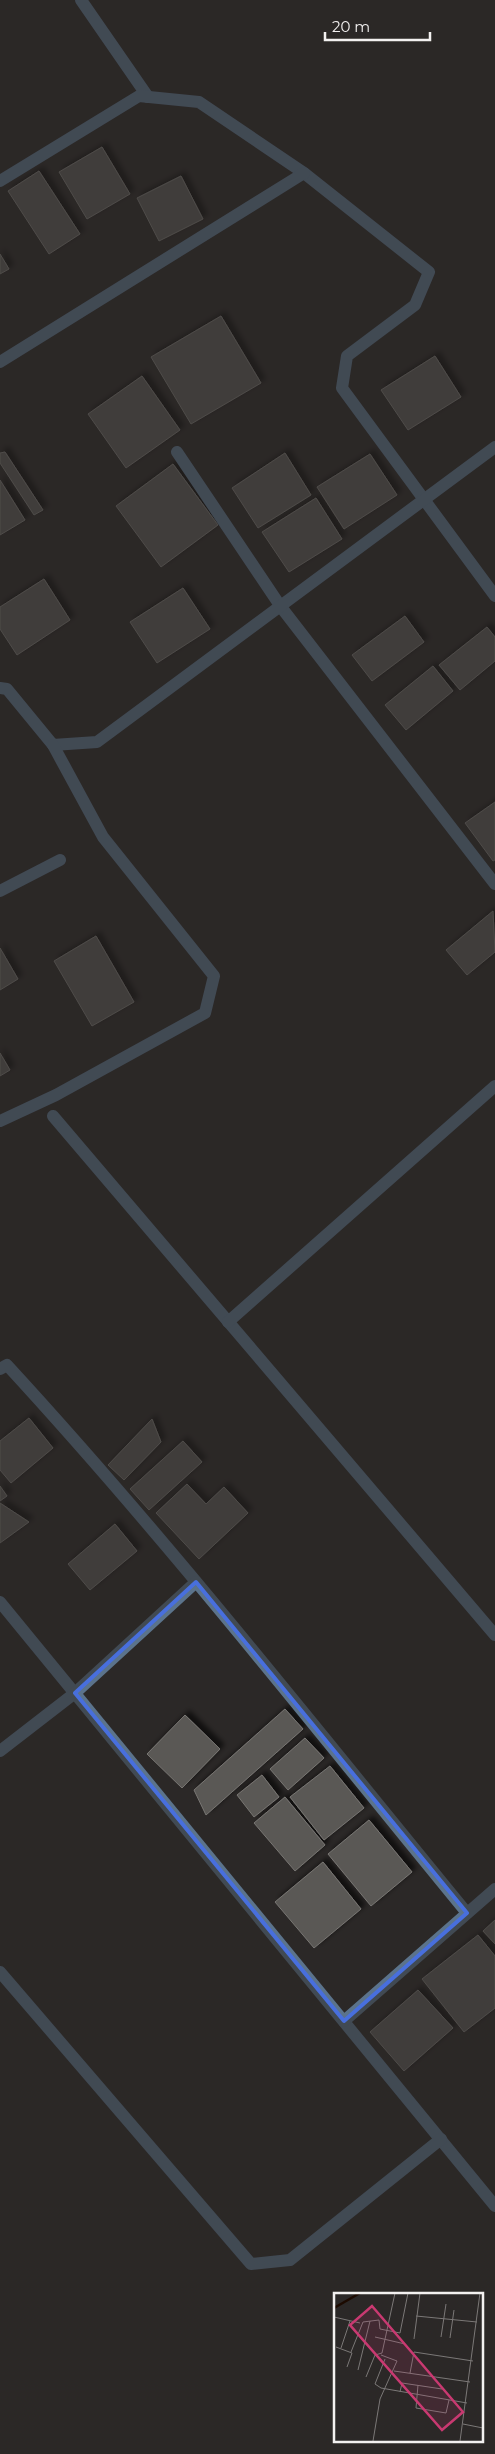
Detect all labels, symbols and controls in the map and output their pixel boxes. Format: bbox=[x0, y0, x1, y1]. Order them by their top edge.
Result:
scale bar bbox=[325, 10, 430, 42]
text: 20 m bbox=[332, 17, 370, 36]
inset map bbox=[334, 2293, 482, 2442]

